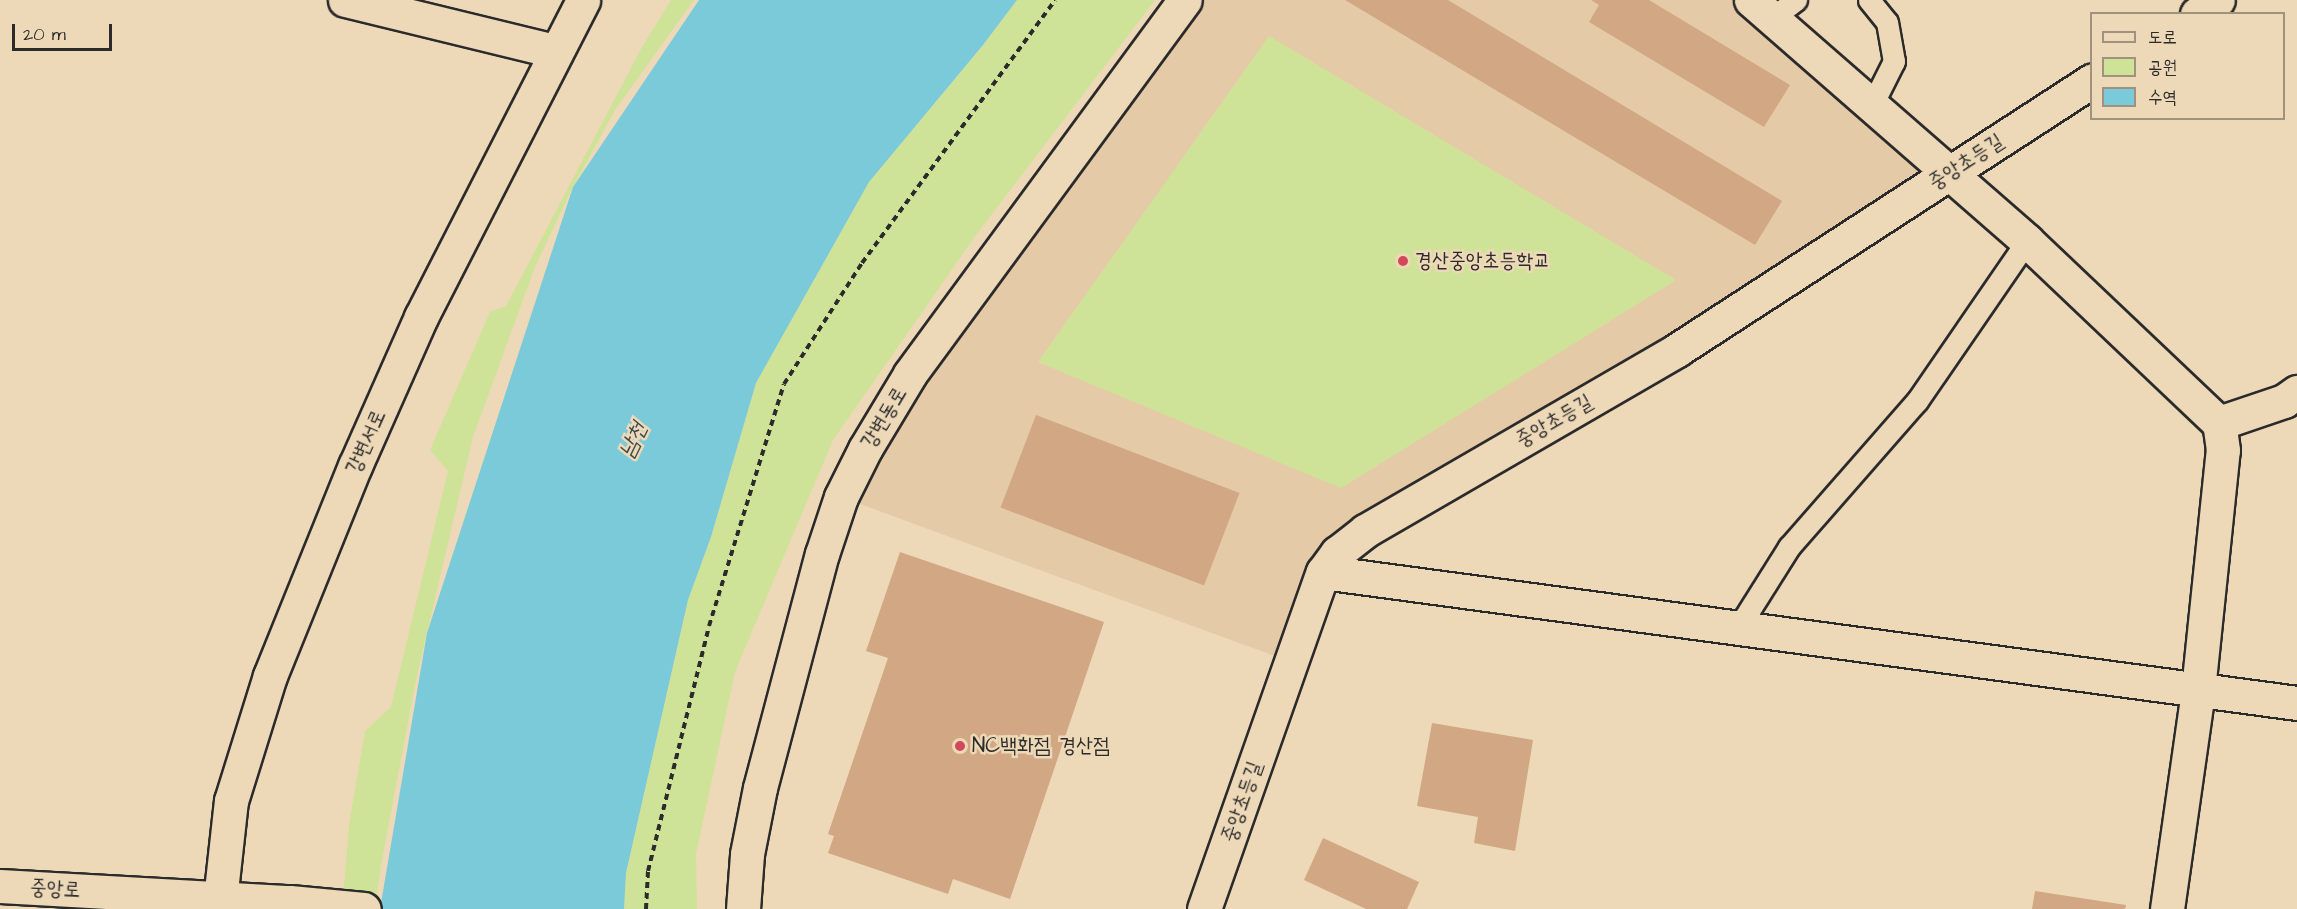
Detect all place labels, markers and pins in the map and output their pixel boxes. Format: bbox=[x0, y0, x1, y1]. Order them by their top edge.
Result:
place label: 경산중앙초등학교 bbox=[1415, 248, 1550, 274]
marker: 경산중앙초등학교 bbox=[1396, 254, 1410, 268]
place label: NC백화점 경산점 bbox=[972, 733, 1110, 759]
marker: NC백화점 경산점 bbox=[953, 739, 967, 753]

